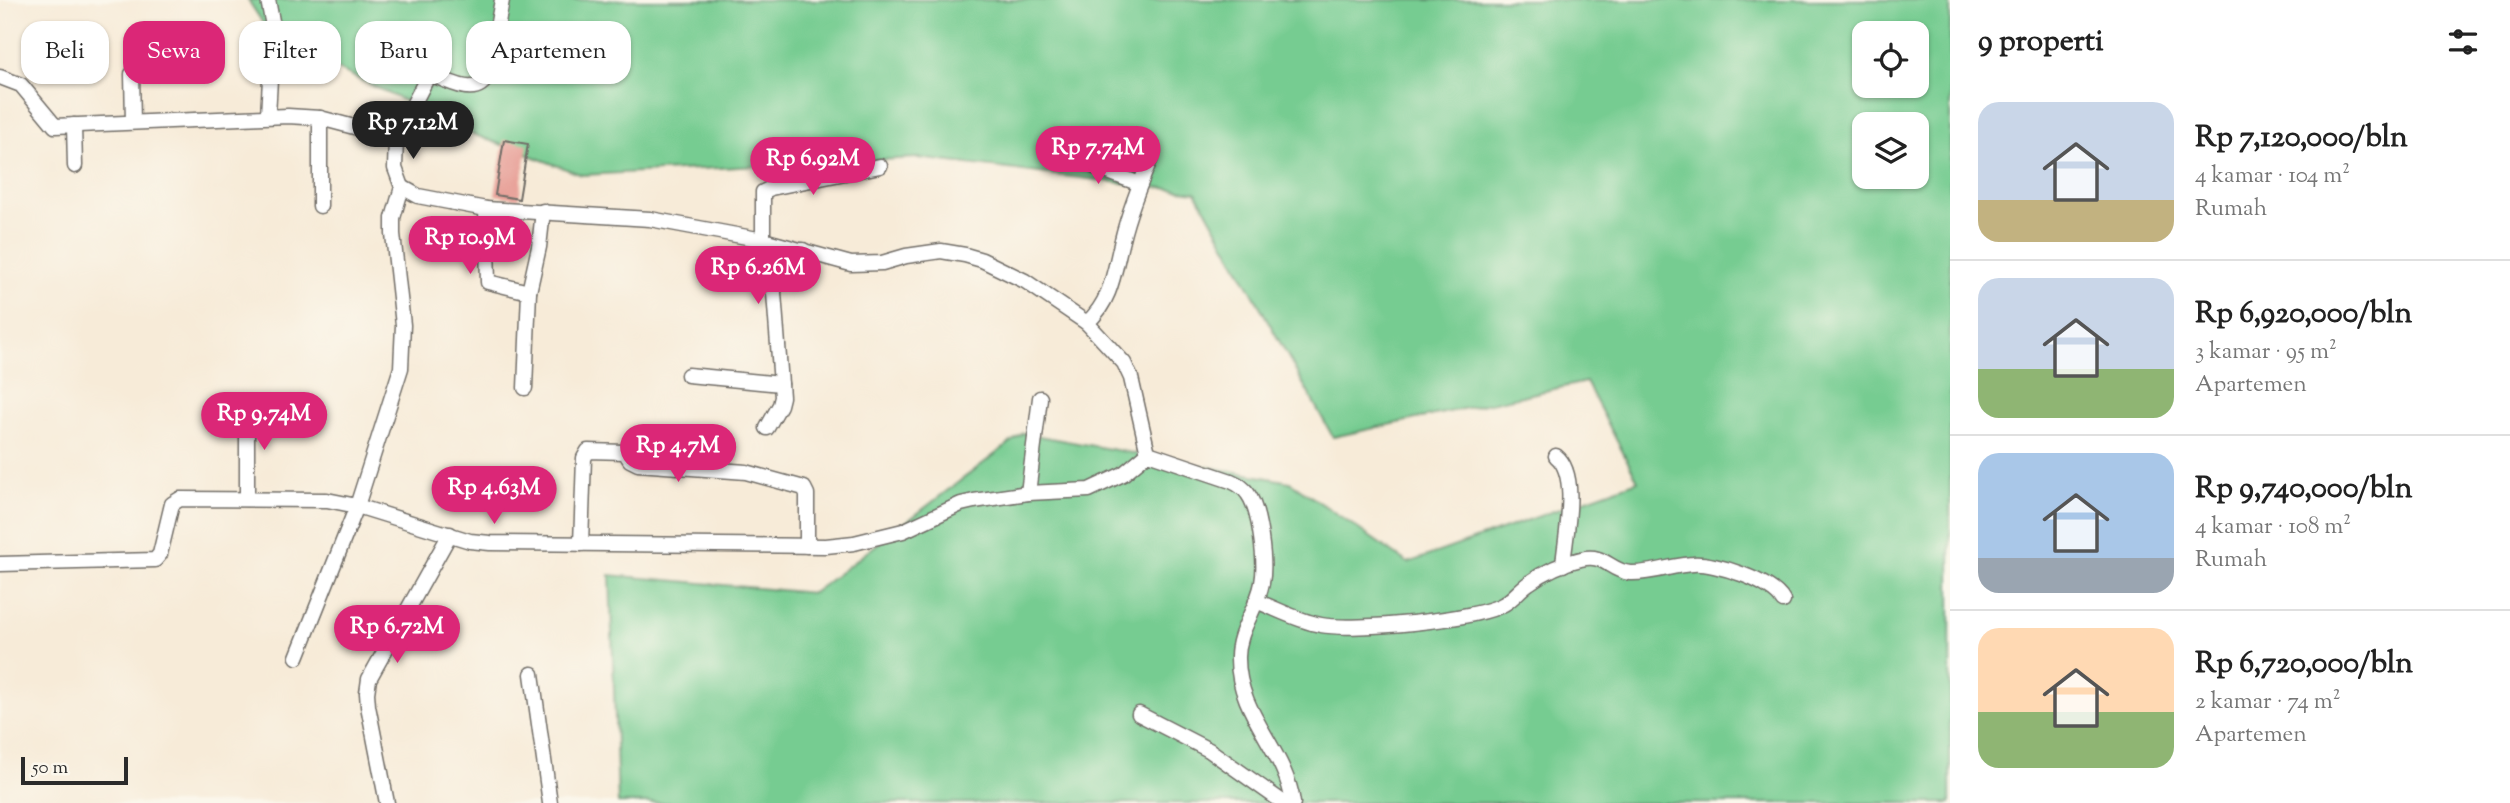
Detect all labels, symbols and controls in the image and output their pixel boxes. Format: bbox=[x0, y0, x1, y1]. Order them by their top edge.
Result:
chip: Beli bbox=[21, 21, 109, 84]
chip: Sewa bbox=[123, 21, 225, 84]
chip: Filter bbox=[239, 21, 341, 84]
chip: Baru bbox=[355, 21, 452, 84]
chip: Apartemen bbox=[466, 21, 631, 84]
map controls bbox=[1852, 21, 1929, 189]
button: locate bbox=[1852, 21, 1929, 98]
text: 9 properti bbox=[1978, 21, 2104, 64]
icon: filters bbox=[2444, 23, 2482, 61]
pin: Rp 7.12M bbox=[341, 102, 485, 161]
text: Rp 7.12M bbox=[368, 107, 458, 140]
button: layers bbox=[1852, 112, 1929, 189]
text: Rp 7,120,000/bln bbox=[2195, 117, 2408, 160]
pin: Rp 7.74M bbox=[1026, 127, 1170, 186]
icon: home bbox=[2034, 130, 2118, 214]
text: Rp 7.74M bbox=[1052, 132, 1144, 165]
pin: Rp 6.92M bbox=[741, 138, 885, 197]
text: Rp 6.92M bbox=[766, 143, 860, 176]
text: 4 kamar · 104 m² bbox=[2195, 160, 2350, 193]
text: Rumah bbox=[2195, 193, 2267, 226]
pin: Rp 10.9M bbox=[398, 216, 542, 276]
text: Rp 10.9M bbox=[425, 222, 515, 255]
pin: Rp 6.26M bbox=[686, 246, 830, 306]
text: Rp 6.26M bbox=[711, 252, 805, 285]
text: Rp 6,920,000/bln bbox=[2195, 293, 2412, 336]
icon: home bbox=[2034, 306, 2118, 390]
text: 3 kamar · 95 m² bbox=[2195, 336, 2337, 369]
text: Apartemen bbox=[2195, 369, 2307, 402]
pin: Rp 9.74M bbox=[192, 392, 336, 452]
text: Rp 9.74M bbox=[217, 398, 311, 431]
pin: Rp 4.7M bbox=[613, 424, 743, 484]
text: Rp 4.7M bbox=[636, 430, 720, 463]
pin: Rp 4.63M bbox=[422, 466, 566, 526]
text: Rp 9,740,000/bln bbox=[2195, 468, 2412, 511]
text: Rp 4.63M bbox=[448, 472, 540, 505]
icon: home bbox=[2034, 481, 2118, 565]
text: 4 kamar · 108 m² bbox=[2195, 511, 2351, 544]
text: Rumah bbox=[2195, 544, 2267, 577]
pin: Rp 6.72M bbox=[325, 606, 469, 665]
text: Rp 6.72M bbox=[350, 611, 444, 644]
text: Rp 6,720,000/bln bbox=[2195, 643, 2413, 686]
icon: home bbox=[2034, 656, 2118, 740]
text: 2 kamar · 74 m² bbox=[2195, 686, 2341, 719]
text: Apartemen bbox=[2195, 719, 2307, 752]
scale bar bbox=[21, 754, 128, 786]
text: 50 m bbox=[32, 755, 68, 782]

